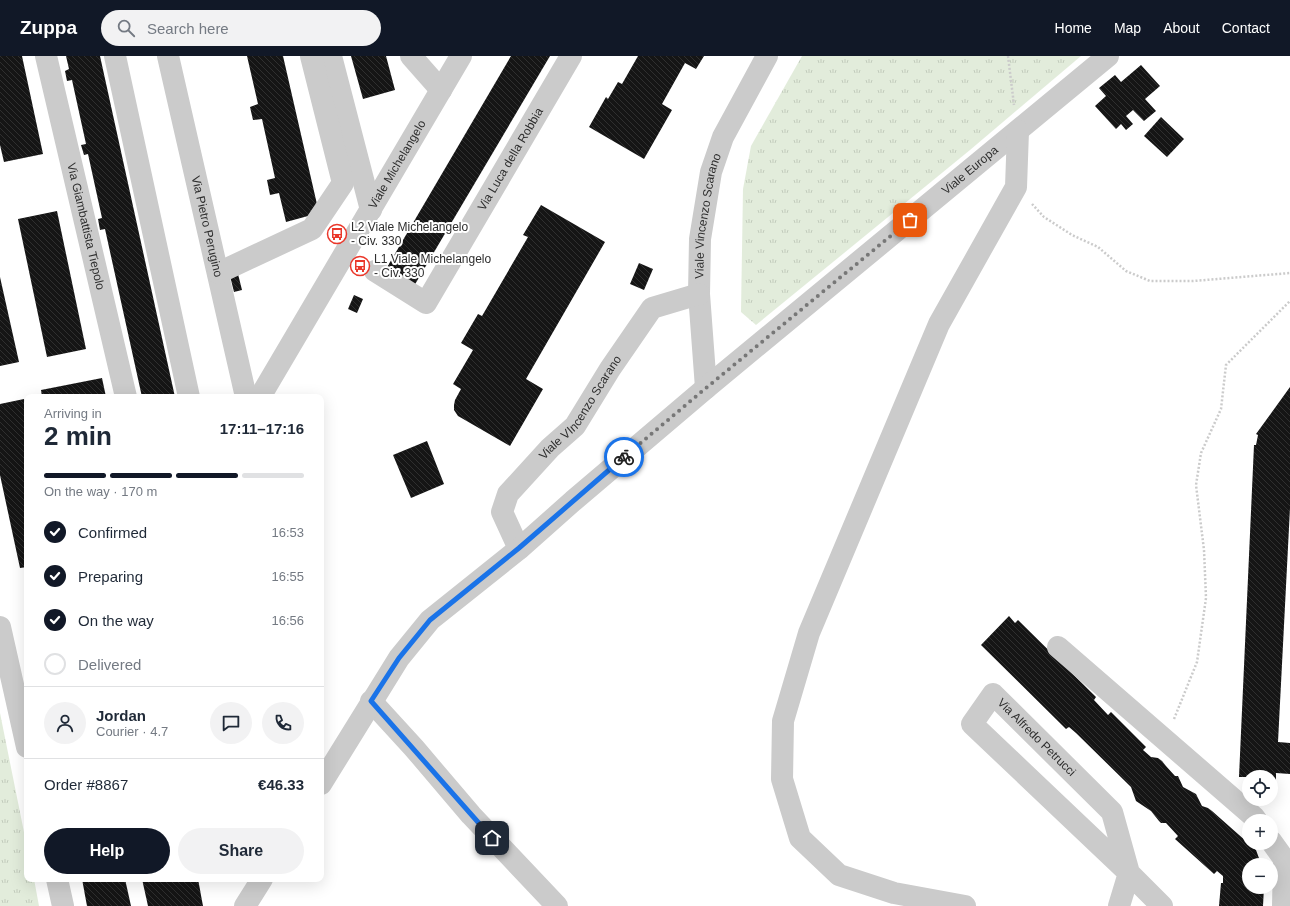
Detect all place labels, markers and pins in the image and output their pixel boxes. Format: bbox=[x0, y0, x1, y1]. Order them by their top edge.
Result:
pin bbox=[893, 203, 927, 237]
place label: L2 Viale Michelangelo - Civ. 330 bbox=[351, 220, 469, 248]
bus stop icon: L2 Viale Michelangelo - Civ. 330 bbox=[326, 223, 348, 245]
place label: L1 Viale Michelangelo - Civ. 330 bbox=[374, 252, 492, 280]
bus stop icon: L1 Viale Michelangelo - Civ. 330 bbox=[349, 255, 371, 277]
pin bbox=[475, 821, 509, 855]

